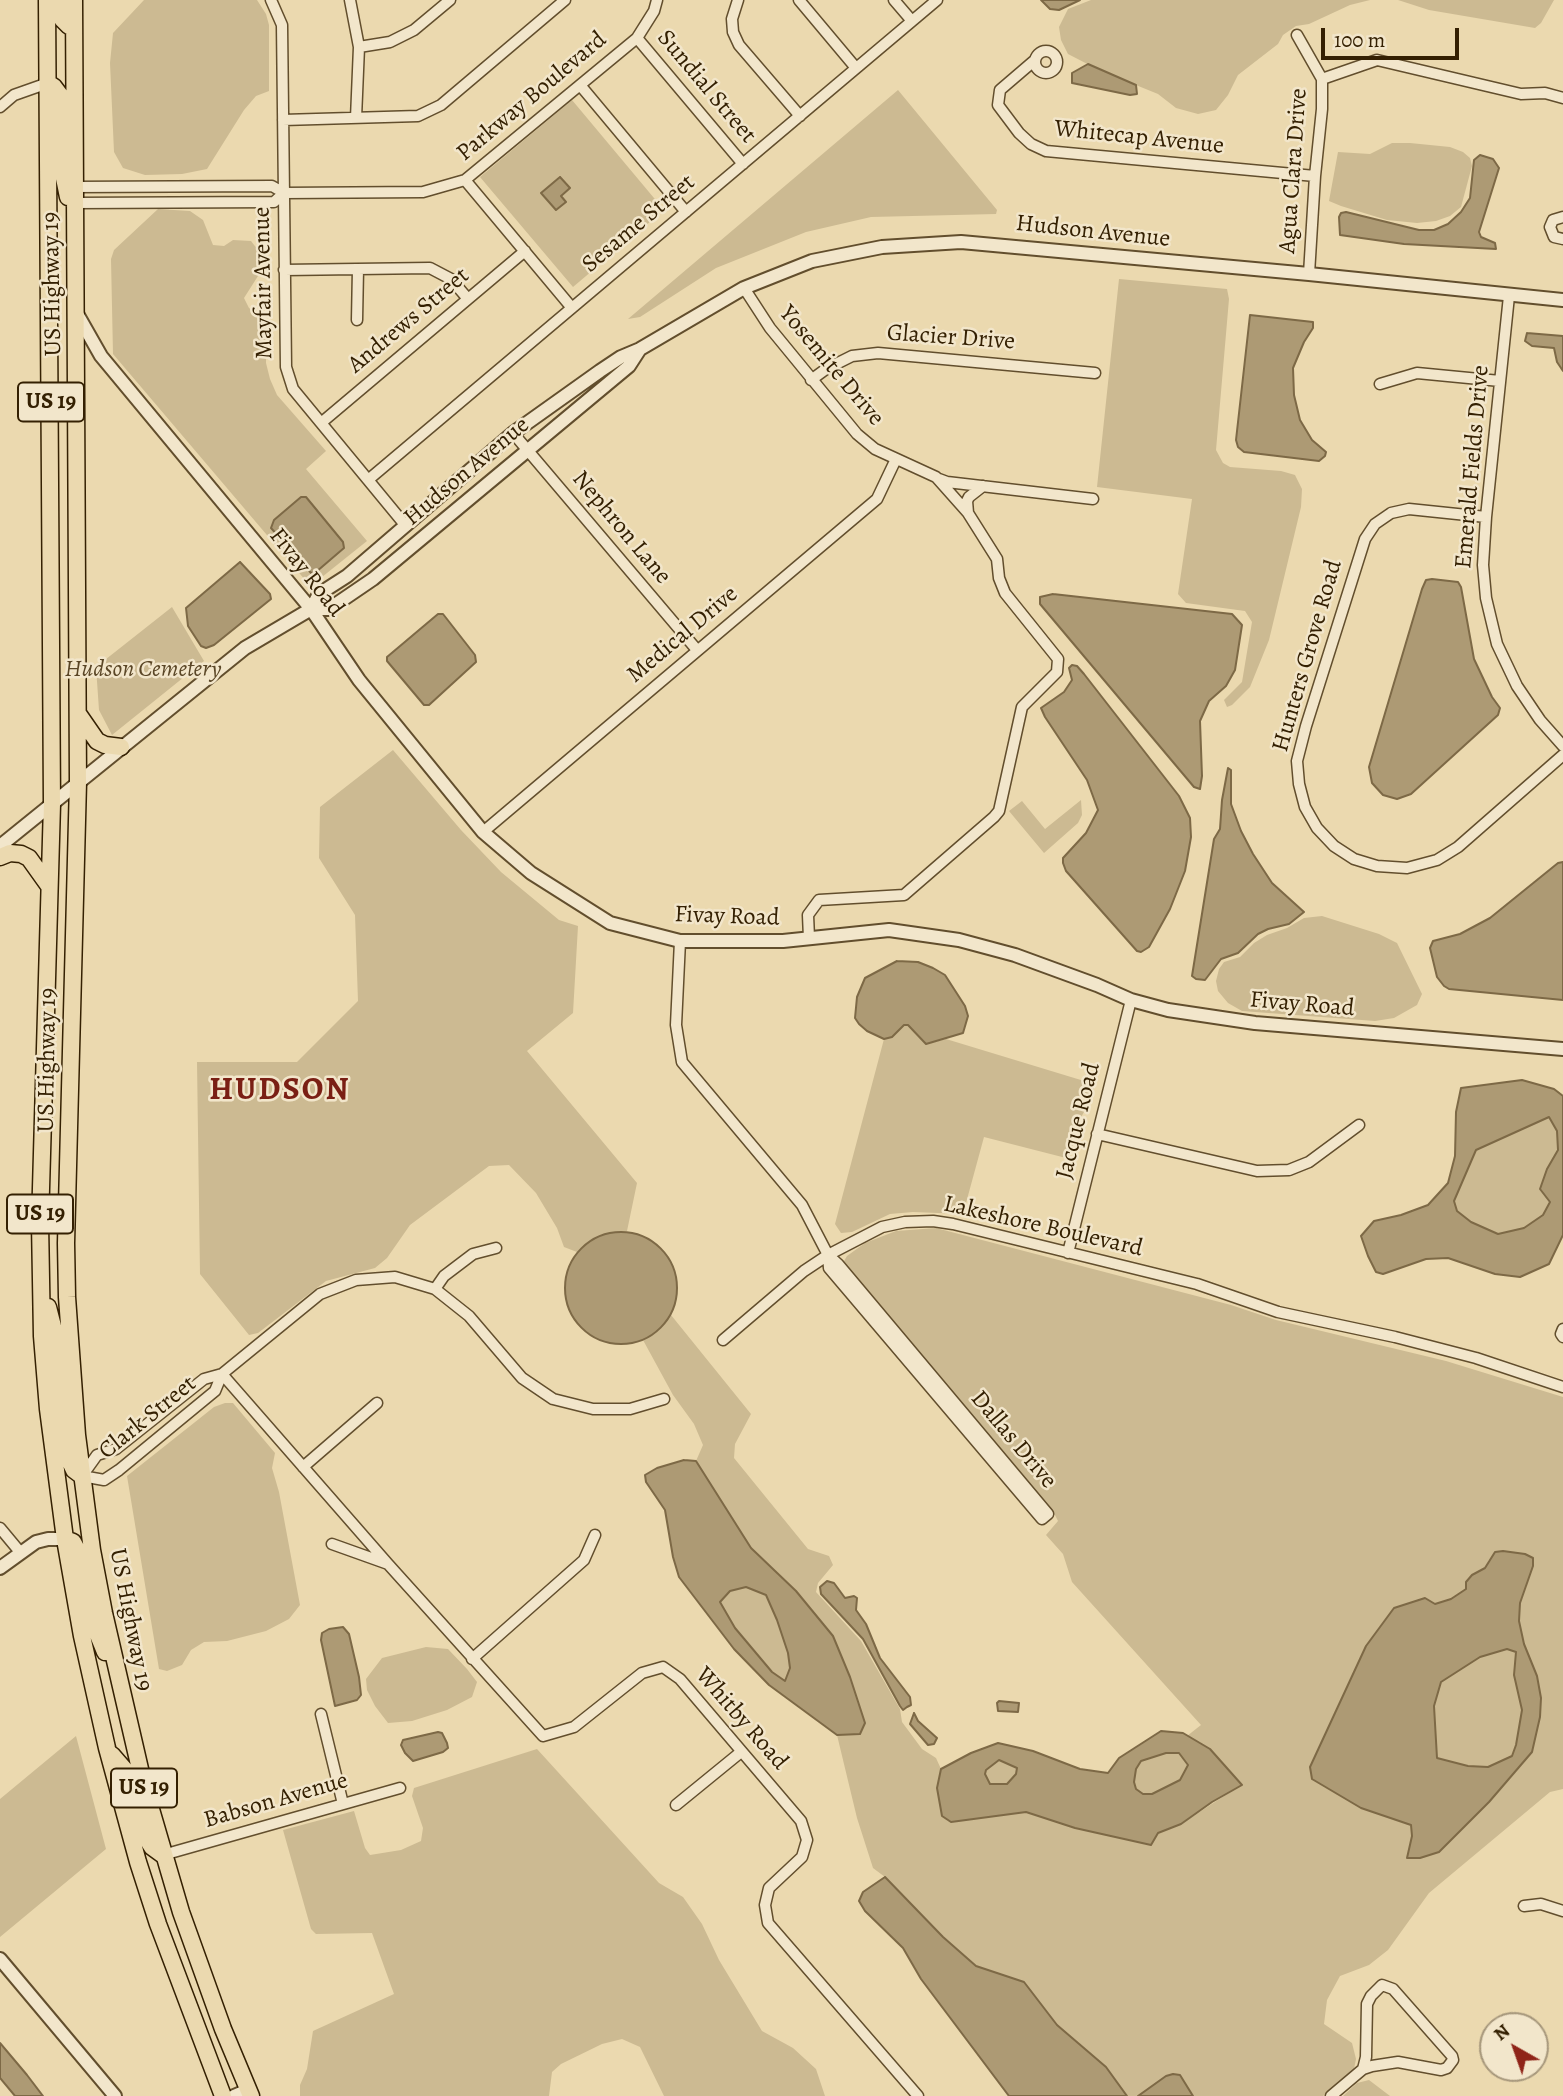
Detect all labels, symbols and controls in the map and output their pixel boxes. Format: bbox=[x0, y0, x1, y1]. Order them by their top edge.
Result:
scale bar bbox=[1325, 14, 1463, 58]
street label: Sundial Street bbox=[650, 24, 762, 150]
street label: Parkway Boulevard bbox=[451, 26, 613, 168]
text: 100 m bbox=[1334, 26, 1385, 54]
street label: Agua Clara Drive bbox=[1274, 87, 1314, 255]
street label: Whitecap Avenue bbox=[1053, 115, 1225, 161]
street label: Sesame Street bbox=[577, 169, 701, 279]
street label: Mayfair Avenue bbox=[248, 206, 280, 360]
street label: Hudson Avenue bbox=[1014, 210, 1172, 254]
street label: US Highway 19 bbox=[37, 211, 69, 357]
street label: Andrews Street bbox=[342, 262, 476, 380]
street label: Yosemite Drive bbox=[772, 300, 890, 432]
street label: Glacier Drive bbox=[886, 319, 1016, 357]
street label: Emerald Fields Drive bbox=[1450, 364, 1496, 570]
road number: US 19 bbox=[18, 382, 84, 422]
street label: Hudson Avenue bbox=[398, 411, 536, 533]
street label: Nephron Lane bbox=[565, 465, 677, 591]
street label: Fivay Road bbox=[262, 523, 350, 623]
street label: Hunters Grove Road bbox=[1267, 557, 1349, 755]
street label: Medical Drive bbox=[622, 580, 744, 690]
park label: Hudson Cemetery bbox=[65, 656, 221, 684]
street label: Fivay Road bbox=[674, 901, 780, 933]
street label: Fivay Road bbox=[1248, 986, 1356, 1024]
street label: US Highway 19 bbox=[32, 987, 64, 1133]
street label: Jacque Road bbox=[1051, 1060, 1107, 1182]
district label: HUDSON bbox=[210, 1072, 350, 1110]
street label: Lakeshore Boulevard bbox=[941, 1190, 1145, 1264]
road number: US 19 bbox=[7, 1194, 73, 1233]
street label: Clark Street bbox=[93, 1370, 203, 1466]
street label: Dallas Drive bbox=[964, 1385, 1062, 1495]
street label: US Highway 19 bbox=[102, 1546, 158, 1694]
street label: Whitby Road bbox=[689, 1662, 793, 1776]
street label: Babson Avenue bbox=[201, 1767, 351, 1835]
road number: US 19 bbox=[111, 1768, 177, 1808]
north arrow bbox=[1479, 2012, 1549, 2082]
text: N bbox=[1488, 2018, 1515, 2047]

